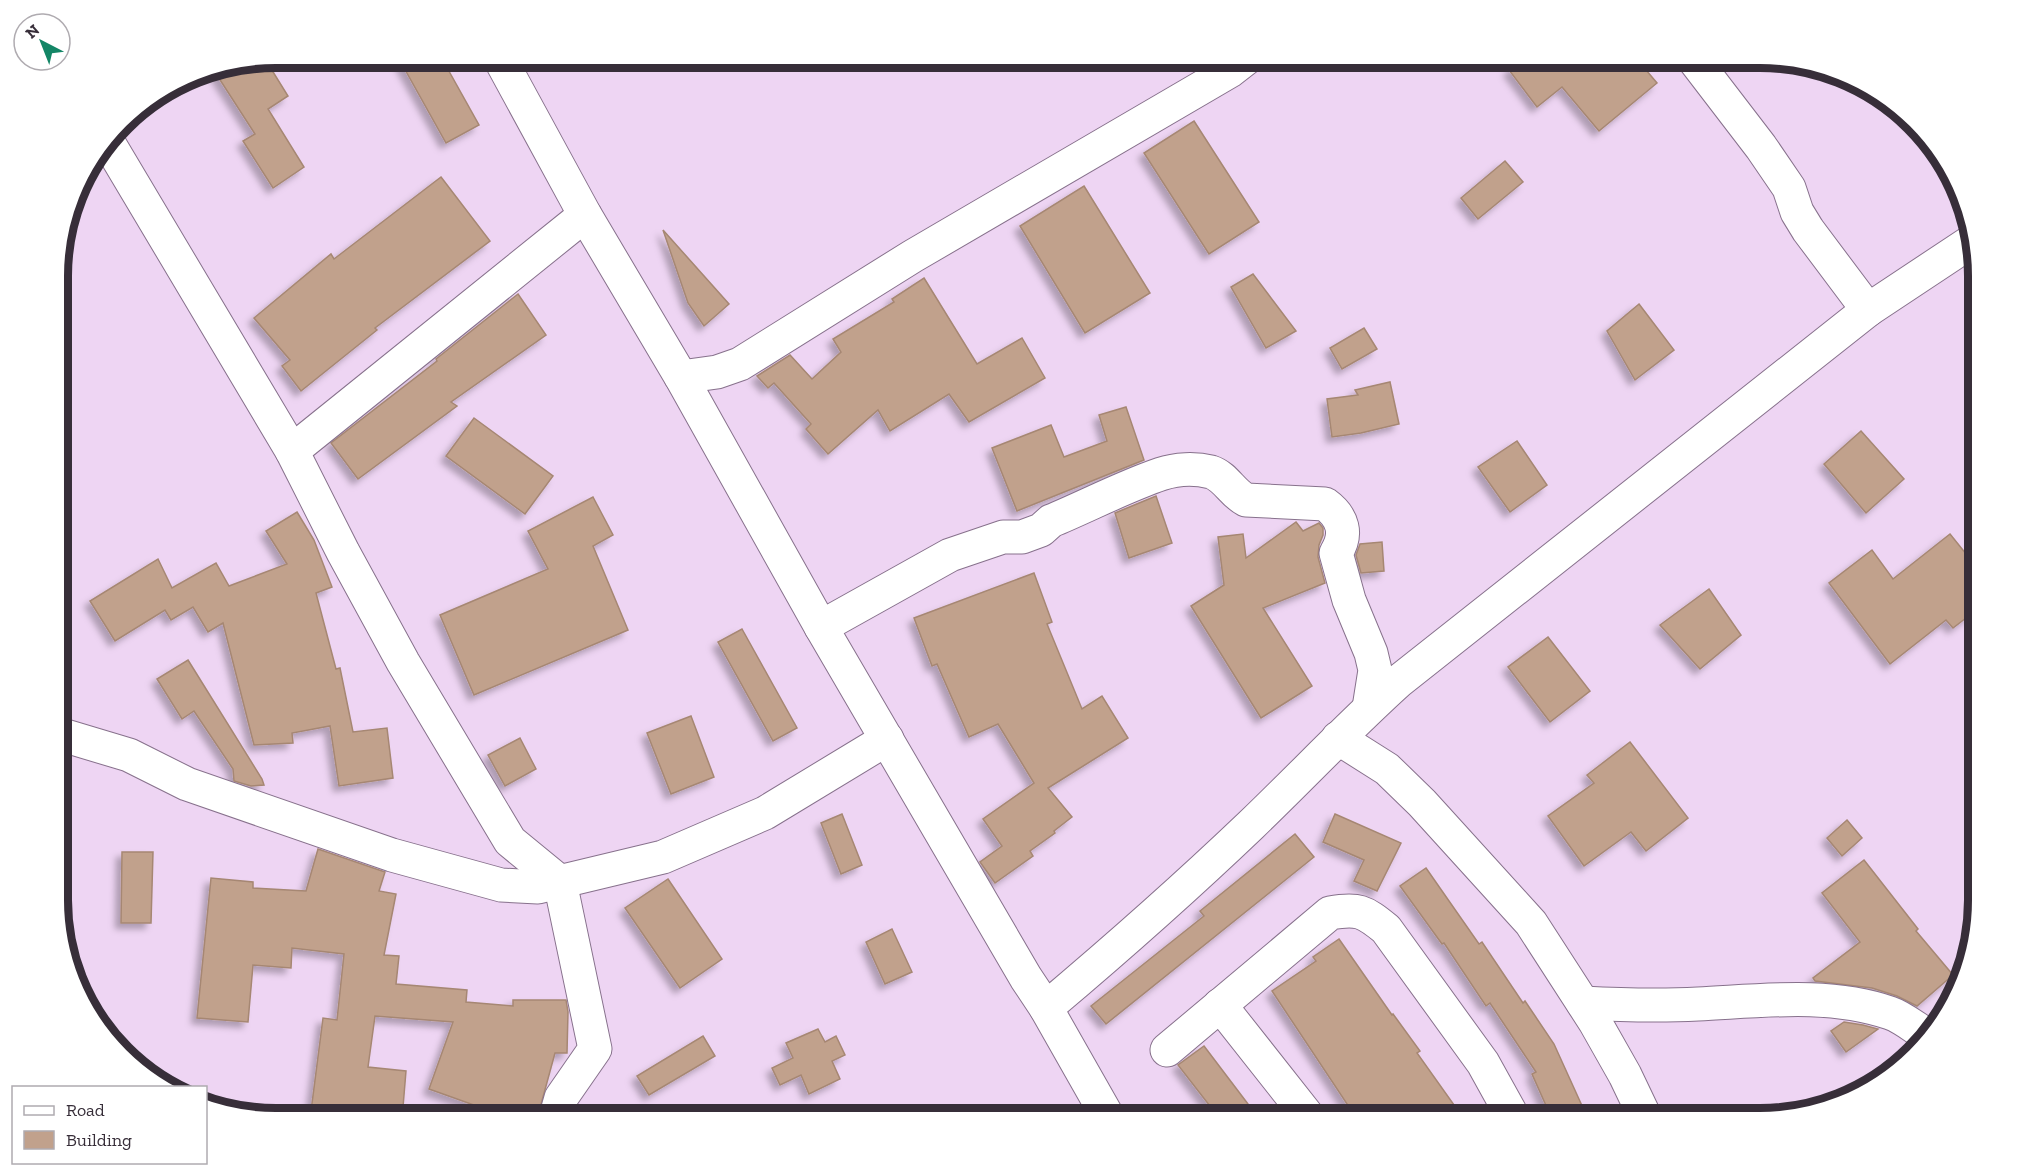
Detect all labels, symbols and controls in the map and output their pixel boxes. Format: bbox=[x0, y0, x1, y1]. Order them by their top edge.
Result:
north arrow bbox=[12, 12, 72, 72]
text: N bbox=[21, 20, 43, 42]
legend bbox=[12, 1086, 207, 1164]
text: Road bbox=[66, 1099, 105, 1121]
text: Building bbox=[66, 1129, 132, 1151]

